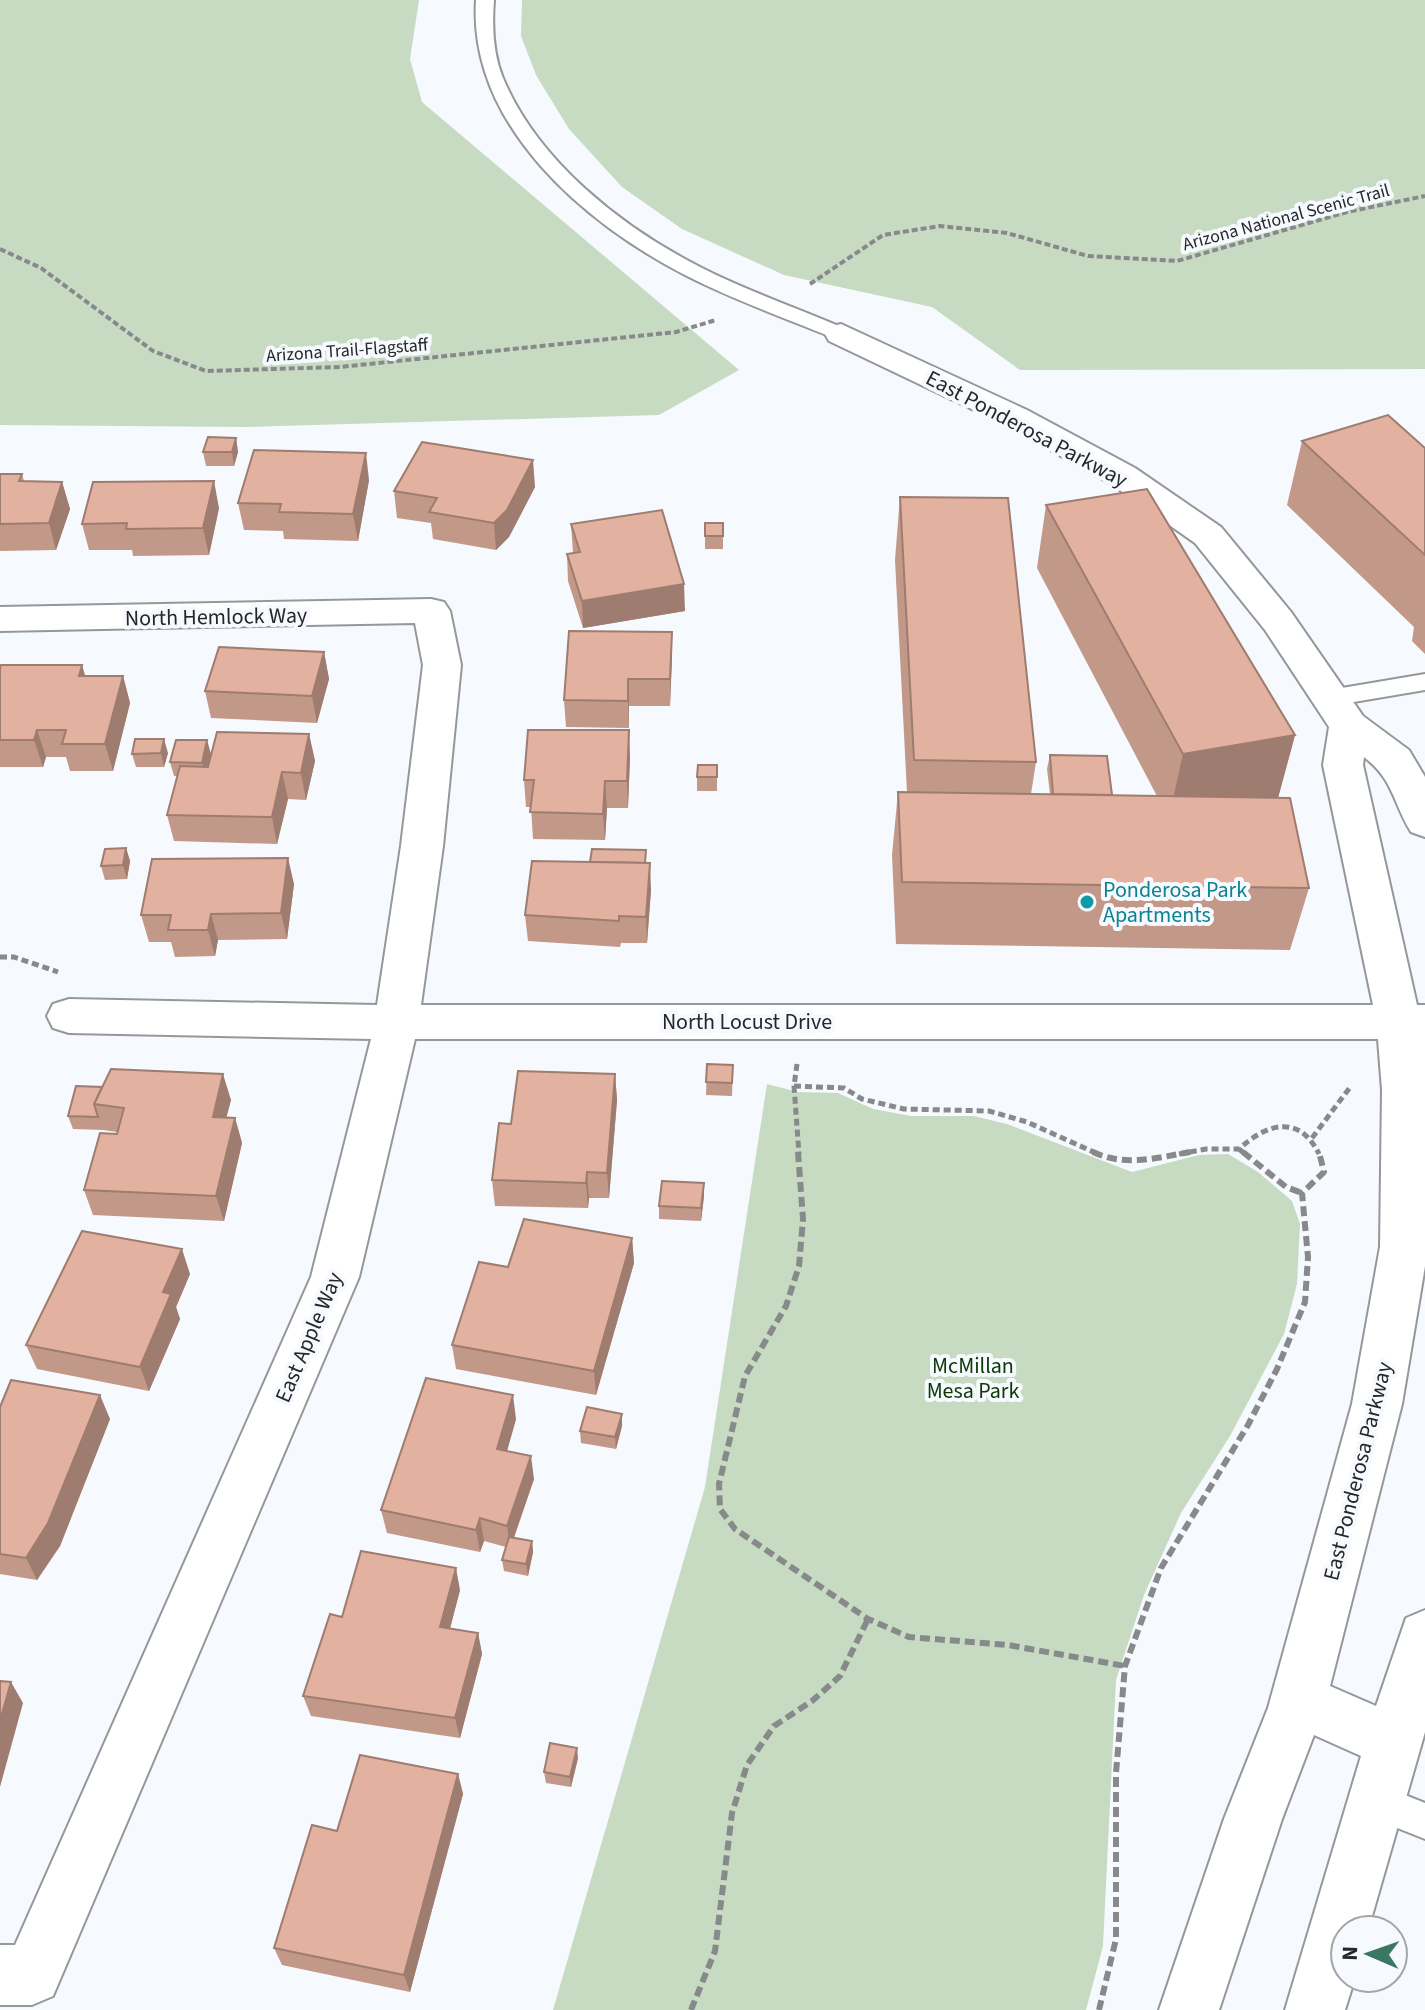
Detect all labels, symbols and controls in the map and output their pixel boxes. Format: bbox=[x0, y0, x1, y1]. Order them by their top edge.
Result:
street label: Arizona National Scenic Trail bbox=[1180, 178, 1392, 257]
street label: Arizona Trail-Flagstaff bbox=[265, 332, 430, 369]
street label: East Ponderosa Parkway bbox=[920, 362, 1134, 496]
street label: North Hemlock Way bbox=[125, 599, 308, 635]
place label: Ponderosa Park Apartments bbox=[1103, 874, 1247, 931]
marker: Ponderosa Park Apartments bbox=[1078, 893, 1096, 911]
street label: North Locust Drive bbox=[662, 1006, 832, 1038]
street label: East Apple Way bbox=[267, 1267, 351, 1408]
park label: McMillan Mesa Park bbox=[927, 1350, 1019, 1407]
street label: East Ponderosa Parkway bbox=[1315, 1358, 1401, 1584]
north arrow bbox=[1329, 1914, 1409, 1994]
text: N bbox=[1334, 1945, 1366, 1961]

